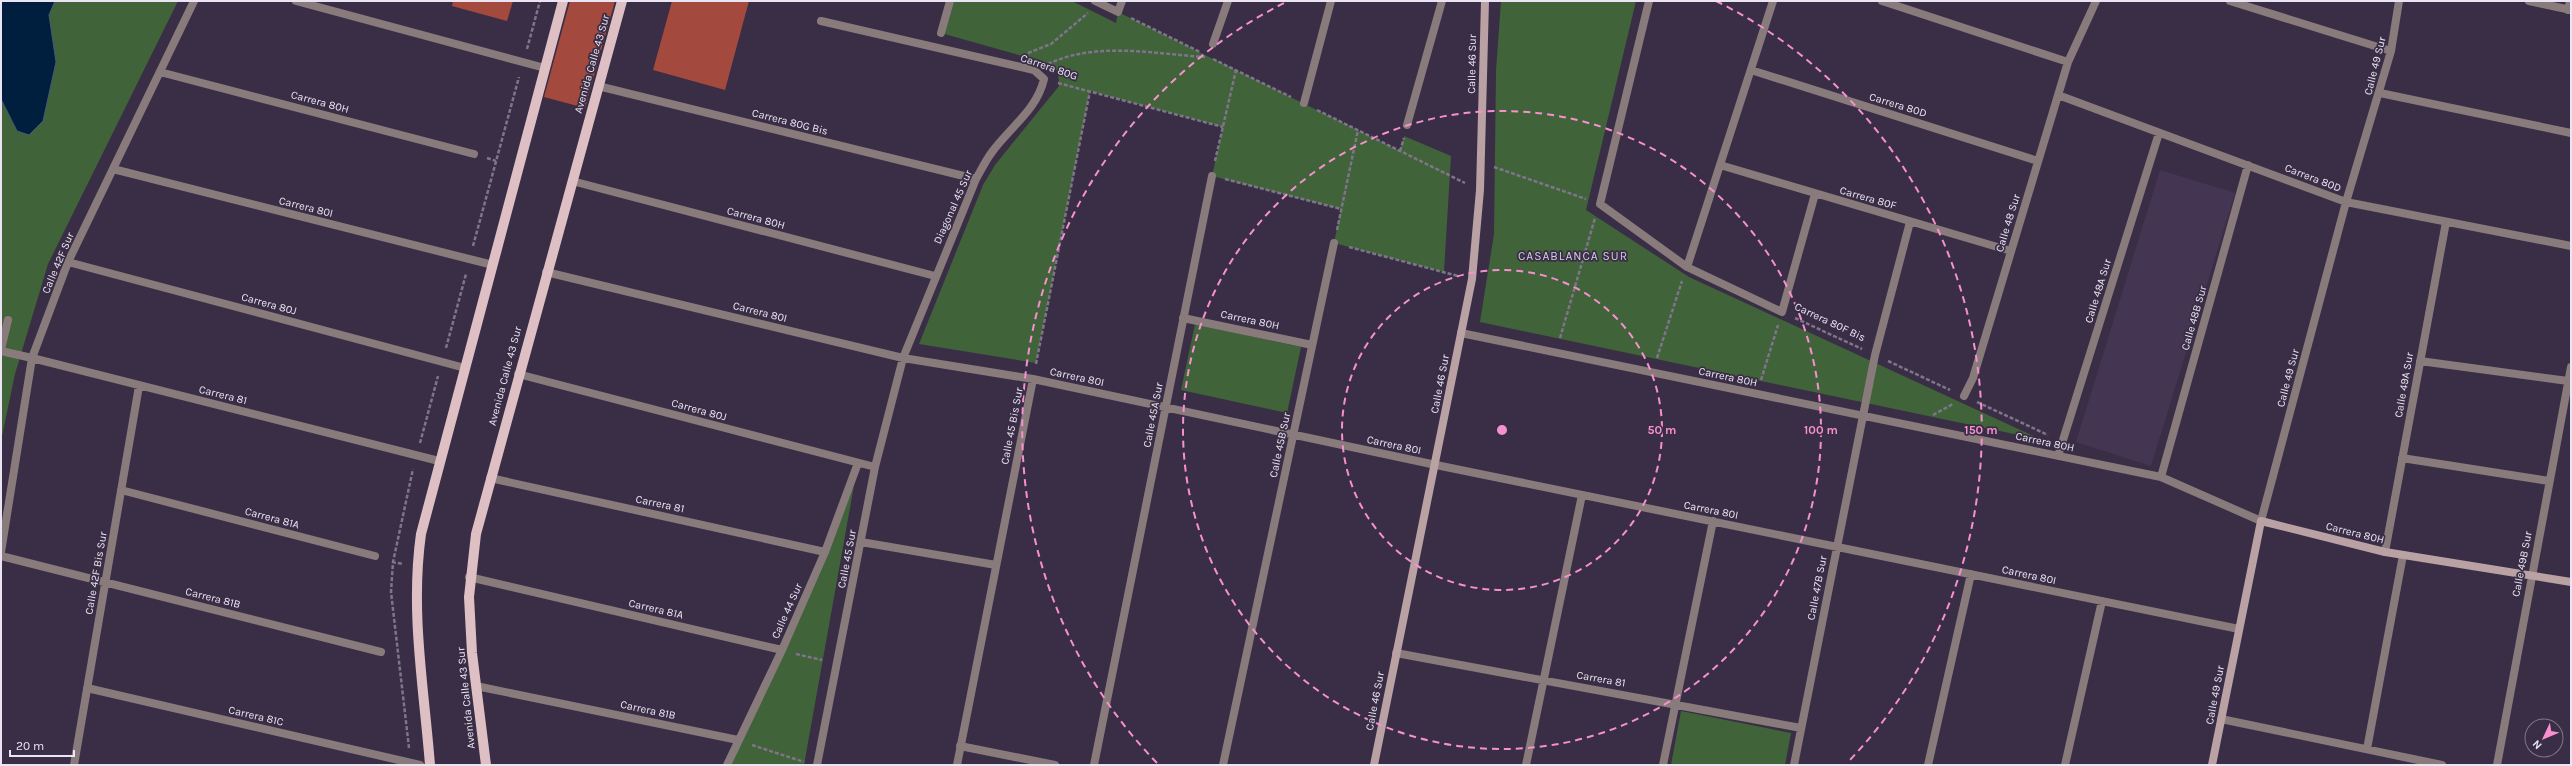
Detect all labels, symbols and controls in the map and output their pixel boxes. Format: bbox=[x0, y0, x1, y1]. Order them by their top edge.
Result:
street label: Avenida Calle 43 Sur bbox=[572, 13, 612, 115]
street label: Calle 46 Sur bbox=[1465, 34, 1479, 94]
street label: Calle 49 Sur bbox=[2361, 35, 2389, 97]
street label: Carrera 80G bbox=[1019, 51, 1079, 83]
street label: Carrera 80H bbox=[289, 88, 351, 116]
street label: Carrera 80D bbox=[1868, 90, 1928, 120]
street label: Carrera 80G Bis bbox=[751, 106, 830, 138]
street label: Carrera 80D bbox=[2283, 161, 2343, 195]
street label: Diagonal 45 Sur bbox=[931, 168, 975, 246]
street label: Carrera 80F bbox=[1838, 184, 1898, 212]
street label: Calle 48 Sur bbox=[1993, 192, 2023, 254]
street label: Carrera 80I bbox=[278, 194, 334, 220]
street label: Carrera 80H bbox=[725, 204, 787, 232]
street label: Calle 42F Sur bbox=[39, 230, 77, 296]
district label: CASABLANCA SUR bbox=[1518, 249, 1628, 263]
street label: Calle 48A Sur bbox=[2082, 257, 2114, 325]
street label: Calle 48B Sur bbox=[2179, 284, 2209, 352]
street label: Carrera 80J bbox=[240, 290, 298, 318]
street label: Carrera 80I bbox=[732, 299, 788, 325]
street label: Carrera 80F Bis bbox=[1793, 300, 1868, 344]
street label: Carrera 80H bbox=[1219, 307, 1281, 333]
street label: Avenida Calle 43 Sur bbox=[486, 325, 524, 427]
street label: Calle 49 Sur bbox=[2274, 347, 2302, 408]
street label: Calle 49A Sur bbox=[2392, 351, 2416, 419]
street label: Calle 46 Sur bbox=[1428, 354, 1452, 414]
street label: Carrera 80H bbox=[1697, 364, 1759, 390]
street label: Carrera 80I bbox=[1049, 365, 1105, 389]
street label: Calle 45A Sur bbox=[1140, 381, 1166, 449]
street label: Carrera 81 bbox=[197, 383, 249, 407]
street label: Calle 45 Bis Sur bbox=[998, 386, 1026, 466]
street label: Carrera 80J bbox=[670, 396, 728, 424]
street label: Calle 45B Sur bbox=[1267, 411, 1293, 479]
centre of rings bbox=[1495, 423, 1509, 437]
text: 50 m bbox=[1648, 423, 1677, 437]
text: 100 m bbox=[1804, 423, 1838, 437]
text: 150 m bbox=[1964, 423, 1998, 437]
street label: Carrera 80H bbox=[2014, 429, 2076, 455]
street label: Carrera 80I bbox=[1366, 433, 1422, 457]
street label: Carrera 81 bbox=[634, 493, 686, 515]
street label: Carrera 80I bbox=[1683, 498, 1739, 522]
street label: Carrera 81A bbox=[243, 505, 301, 532]
street label: Carrera 80H bbox=[2324, 519, 2386, 547]
street label: Calle 45 Sur bbox=[835, 529, 859, 589]
street label: Calle 49B Sur bbox=[2509, 530, 2535, 598]
street label: Calle 42F Bis Sur bbox=[82, 531, 110, 615]
street label: Calle 47B Sur bbox=[1804, 555, 1830, 621]
street label: Carrera 80I bbox=[2001, 563, 2057, 587]
street label: Calle 44 Sur bbox=[769, 581, 805, 641]
street label: Carrera 81B bbox=[184, 585, 242, 611]
street label: Carrera 81A bbox=[627, 596, 685, 622]
street label: Avenida Calle 43 Sur bbox=[454, 647, 478, 749]
street label: Calle 49 Sur bbox=[2203, 664, 2227, 726]
street label: Carrera 81 bbox=[1576, 668, 1626, 690]
street label: Calle 46 Sur bbox=[1363, 671, 1387, 731]
street label: Carrera 81B bbox=[619, 698, 677, 722]
street label: Carrera 81C bbox=[227, 703, 285, 729]
north arrow bbox=[2524, 718, 2564, 758]
scale bar bbox=[10, 732, 74, 758]
text: N bbox=[2530, 737, 2545, 752]
text: 20 m bbox=[16, 739, 44, 753]

